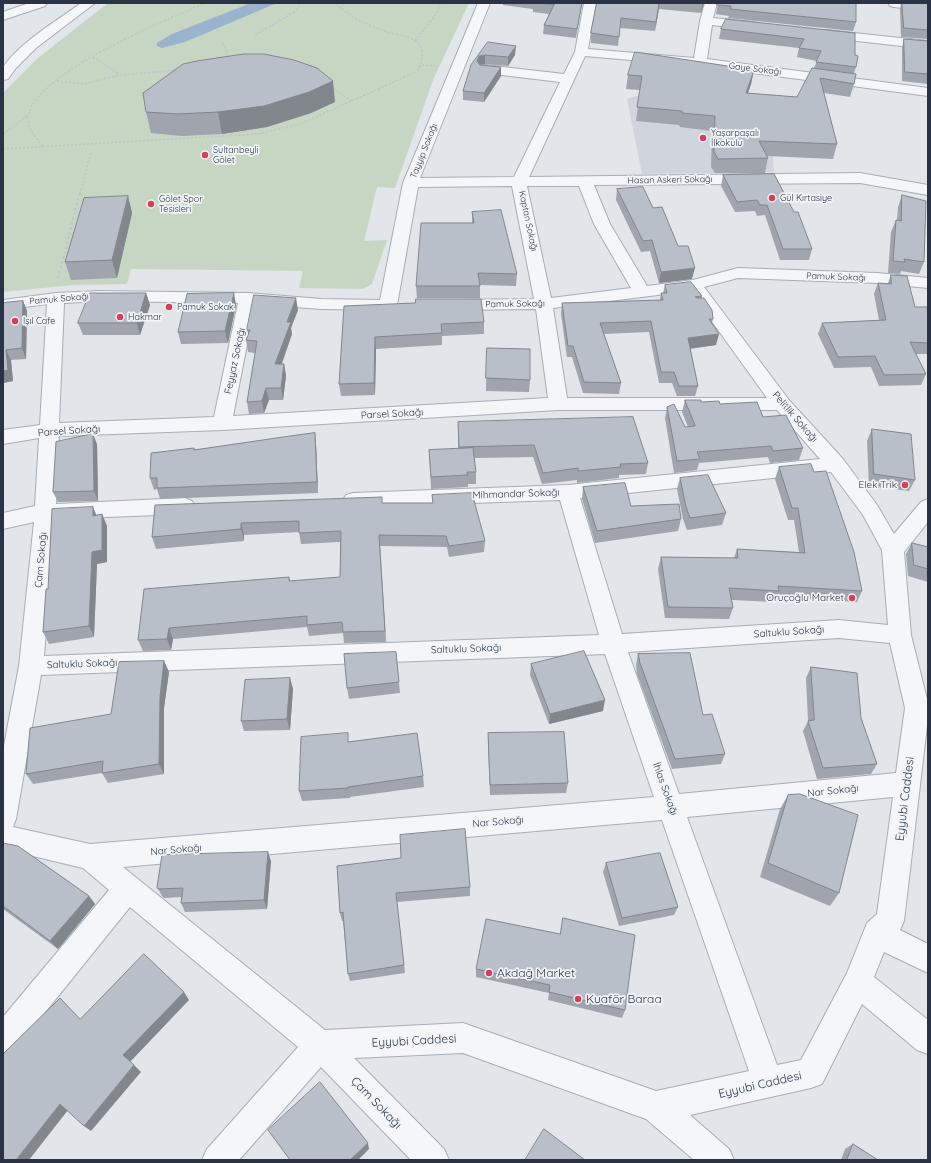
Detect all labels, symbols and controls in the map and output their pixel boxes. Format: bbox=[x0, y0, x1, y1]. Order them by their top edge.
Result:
street label: Gaye Sokağı bbox=[728, 60, 782, 78]
street label: Tayyip Sokağı bbox=[408, 122, 440, 180]
place label: Yaşarpaşalı İlkokulu bbox=[711, 128, 759, 149]
marker: Yaşarpaşalı İlkokulu bbox=[698, 133, 708, 143]
place label: Sultanbeyli Gölet bbox=[213, 145, 259, 166]
marker: Sultanbeyli Gölet bbox=[200, 150, 210, 160]
street label: Hasan Askeri Sokağı bbox=[627, 174, 713, 186]
street label: Kaptan Sokağı bbox=[516, 190, 540, 252]
marker: Gül Kırtasiye bbox=[767, 193, 777, 203]
place label: Gül Kırtasiye bbox=[780, 193, 832, 203]
place label: Gölet Spor Tesisleri bbox=[159, 194, 203, 215]
marker: Gölet Spor Tesisleri bbox=[146, 199, 156, 209]
street label: Pamuk Sokağı bbox=[806, 271, 866, 283]
street label: Pamuk Sokağı bbox=[29, 291, 89, 307]
street label: Pamuk Sokağı bbox=[485, 298, 545, 310]
marker: Pamuk Sokak bbox=[164, 302, 174, 312]
place label: Pamuk Sokak bbox=[177, 302, 234, 312]
marker: Hakmar bbox=[115, 312, 125, 322]
place label: Hakmar bbox=[128, 312, 162, 322]
marker: Işıl Cafe bbox=[10, 316, 20, 326]
place label: Işıl Cafe bbox=[23, 316, 55, 326]
street label: Feyyaz Sokağı bbox=[222, 327, 248, 395]
street label: Pelitlik Sokağı bbox=[770, 389, 820, 445]
street label: Parsel Sokağı bbox=[360, 406, 424, 422]
street label: Parsel Sokağı bbox=[37, 423, 101, 439]
place label: Elek Trik bbox=[859, 479, 897, 491]
marker: Elek Trik bbox=[900, 480, 910, 490]
street label: Mihmandar Sokağı bbox=[472, 486, 560, 502]
street label: Çam Sokağı bbox=[33, 532, 49, 588]
place label: Oruçoğlu Market bbox=[766, 592, 844, 604]
marker: Oruçoğlu Market bbox=[847, 593, 857, 603]
street label: Saltuklu Sokağı bbox=[753, 624, 825, 640]
street label: Saltuklu Sokağı bbox=[431, 642, 501, 656]
street label: Saltuklu Sokağı bbox=[47, 657, 117, 671]
street label: Eyyubi Caddesi bbox=[893, 756, 917, 842]
street label: İhlas Sokağı bbox=[650, 761, 680, 817]
street label: Nar Sokağı bbox=[807, 782, 859, 800]
street label: Nar Sokağı bbox=[472, 814, 524, 830]
street label: Nar Sokağı bbox=[150, 842, 202, 858]
place label: Akdağ Market bbox=[497, 966, 575, 980]
marker: Akdağ Market bbox=[484, 968, 494, 978]
place label: Kuaför Baraa bbox=[586, 992, 662, 1006]
marker: Kuaför Baraa bbox=[573, 994, 583, 1004]
street label: Eyyubi Caddesi bbox=[371, 1032, 457, 1050]
street label: Eyyubi Caddesi bbox=[717, 1068, 803, 1102]
street label: Çam Sokağı bbox=[348, 1074, 404, 1132]

